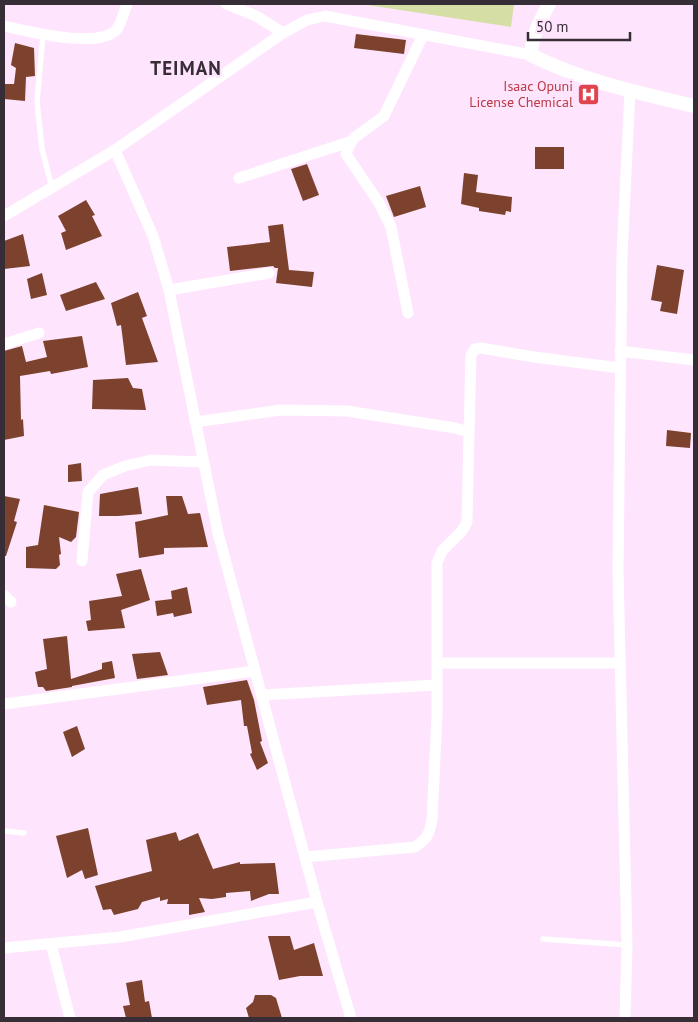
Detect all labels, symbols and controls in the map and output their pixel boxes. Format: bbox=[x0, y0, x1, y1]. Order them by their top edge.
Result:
scale bar bbox=[528, 10, 630, 42]
text: 50 m bbox=[536, 17, 569, 36]
district label: TEIMAN bbox=[150, 56, 222, 80]
place label: Isaac Opuni License Chemical bbox=[469, 77, 573, 111]
hospital icon: Isaac Opuni License Chemical bbox=[577, 82, 601, 106]

